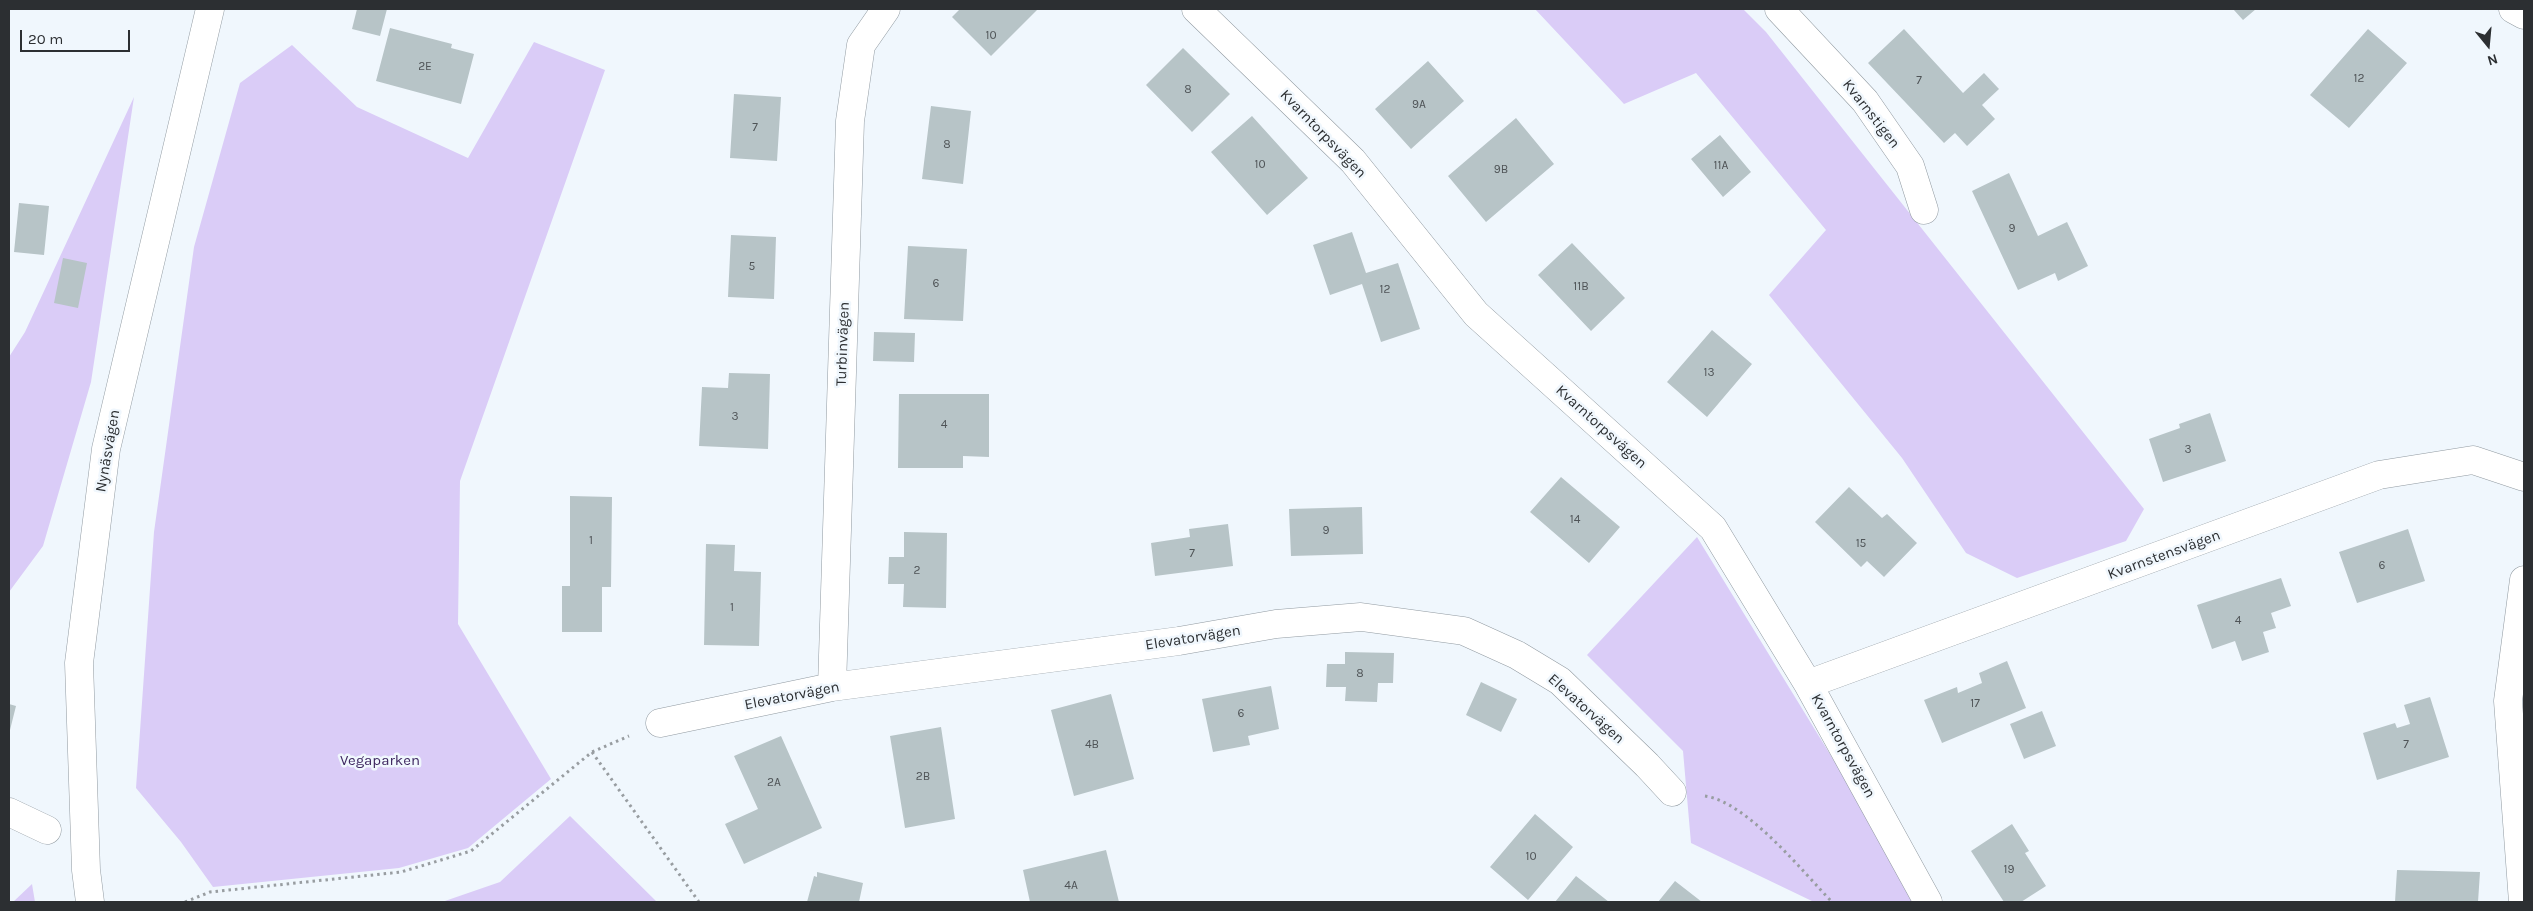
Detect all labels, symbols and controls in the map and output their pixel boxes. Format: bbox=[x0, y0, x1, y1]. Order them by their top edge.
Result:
scale bar bbox=[22, 20, 132, 52]
north arrow bbox=[2463, 20, 2513, 70]
house number: 10 bbox=[985, 29, 997, 43]
text: 20 m bbox=[28, 30, 63, 48]
text: N bbox=[2485, 50, 2500, 69]
house number: 2E bbox=[418, 60, 432, 74]
house number: 12 bbox=[2354, 72, 2364, 86]
house number: 7 bbox=[1916, 74, 1922, 88]
street label: Kvarnstigen bbox=[1838, 76, 1904, 152]
house number: 8 bbox=[1184, 83, 1192, 97]
street label: Kvarntorpsvägen bbox=[1276, 86, 1370, 182]
house number: 9A bbox=[1412, 98, 1426, 112]
house number: 7 bbox=[752, 121, 758, 135]
house number: 8 bbox=[943, 138, 951, 152]
house number: 10 bbox=[1254, 158, 1266, 172]
house number: 11A bbox=[1714, 159, 1728, 173]
house number: 9B bbox=[1494, 163, 1508, 177]
house number: 9 bbox=[2009, 222, 2015, 236]
house number: 5 bbox=[749, 260, 755, 274]
house number: 6 bbox=[933, 277, 939, 291]
house number: 11B bbox=[1573, 280, 1589, 294]
house number: 12 bbox=[1380, 283, 1390, 297]
street label: Turbinvägen bbox=[833, 302, 853, 386]
house number: 13 bbox=[1703, 366, 1715, 380]
street label: Kvarntorpsvägen bbox=[1552, 381, 1650, 473]
street label: Nynäsvägen bbox=[92, 408, 124, 494]
house number: 3 bbox=[731, 410, 739, 424]
house number: 4 bbox=[941, 418, 947, 432]
house number: 3 bbox=[2184, 443, 2192, 457]
house number: 14 bbox=[1570, 513, 1580, 527]
house number: 9 bbox=[1323, 524, 1329, 538]
street label: Kvarnstensvägen bbox=[2105, 526, 2223, 584]
house number: 1 bbox=[589, 534, 593, 548]
house number: 15 bbox=[1856, 537, 1866, 551]
house number: 7 bbox=[1189, 547, 1195, 561]
house number: 6 bbox=[2379, 559, 2385, 573]
house number: 2 bbox=[914, 564, 920, 578]
house number: 1 bbox=[730, 601, 734, 615]
house number: 4 bbox=[2235, 614, 2241, 628]
street label: Elevatorvägen bbox=[1144, 622, 1242, 654]
house number: 8 bbox=[1356, 667, 1364, 681]
street label: Elevatorvägen bbox=[1544, 670, 1628, 748]
street label: Elevatorvägen bbox=[743, 678, 841, 714]
street label: Kvarntorpsvägen bbox=[1807, 691, 1879, 801]
house number: 17 bbox=[1970, 697, 1980, 711]
house number: 6 bbox=[1238, 707, 1244, 721]
house number: 4B bbox=[1085, 738, 1099, 752]
house number: 7 bbox=[2403, 738, 2409, 752]
park label: Vegaparken bbox=[340, 752, 420, 770]
house number: 2B bbox=[916, 770, 930, 784]
house number: 2A bbox=[767, 776, 781, 790]
house number: 10 bbox=[1525, 850, 1537, 864]
house number: 19 bbox=[2004, 863, 2014, 877]
house number: 4A bbox=[1064, 879, 1078, 893]

